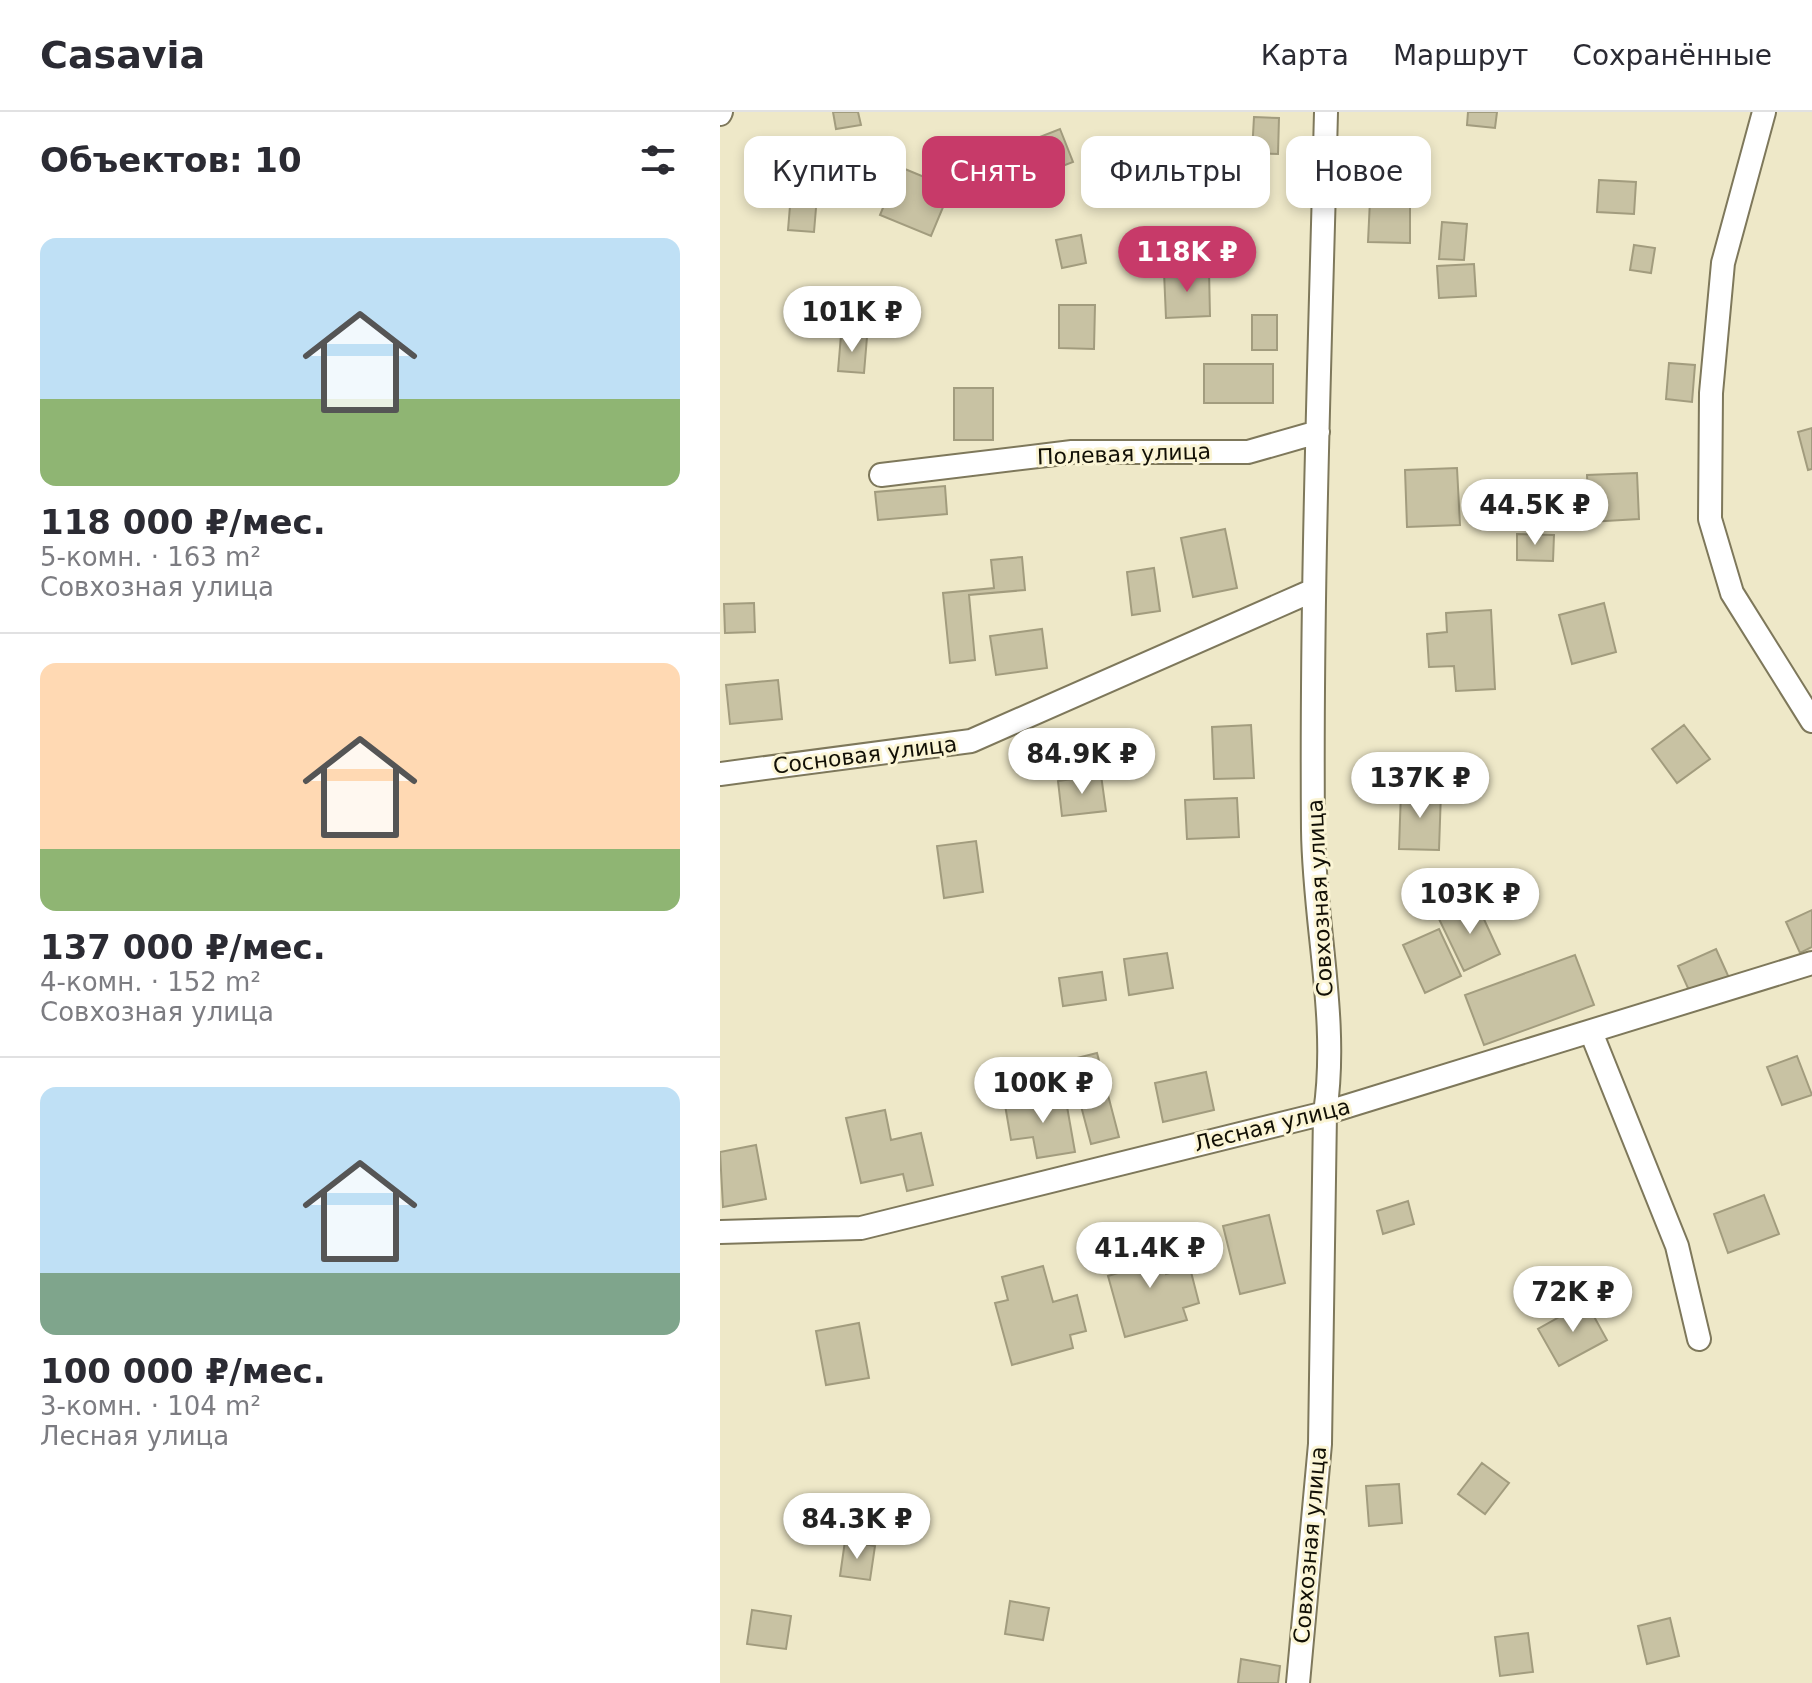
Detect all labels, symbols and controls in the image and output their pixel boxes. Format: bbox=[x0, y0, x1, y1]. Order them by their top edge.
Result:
text: Casavia bbox=[40, 33, 205, 77]
text: Карта bbox=[1261, 39, 1349, 72]
text: Маршрут bbox=[1393, 39, 1528, 72]
text: Сохранённые bbox=[1572, 39, 1772, 72]
chip: Купить bbox=[744, 136, 906, 208]
chip: Снять bbox=[922, 136, 1065, 208]
chip: Фильтры bbox=[1081, 136, 1270, 208]
chip: Новое bbox=[1286, 136, 1431, 208]
icon: filters bbox=[636, 138, 680, 182]
text: Объектов: 10 bbox=[40, 140, 302, 180]
pin: 118K ₽ bbox=[1122, 226, 1252, 294]
text: 118K ₽ bbox=[1136, 237, 1238, 267]
pin: 101K ₽ bbox=[787, 286, 917, 354]
icon: home bbox=[288, 290, 432, 434]
text: 101K ₽ bbox=[801, 297, 903, 327]
street label: Полевая улица bbox=[1037, 438, 1211, 470]
pin: 44.5K ₽ bbox=[1461, 479, 1609, 547]
text: 44.5K ₽ bbox=[1479, 490, 1591, 520]
text: 118 000 ₽/мес. bbox=[40, 502, 326, 542]
text: 5-комн. · 163 m² bbox=[40, 542, 261, 572]
text: Совхозная улица bbox=[40, 572, 274, 602]
icon: home bbox=[288, 715, 432, 859]
pin: 84.9K ₽ bbox=[1008, 728, 1156, 796]
street label: Сосновая улица bbox=[772, 731, 958, 779]
text: 84.9K ₽ bbox=[1026, 739, 1138, 769]
pin: 137K ₽ bbox=[1355, 752, 1485, 820]
text: 137K ₽ bbox=[1369, 763, 1471, 793]
street label: Совхозная улица bbox=[1302, 799, 1338, 997]
pin: 103K ₽ bbox=[1405, 868, 1535, 936]
text: 103K ₽ bbox=[1419, 879, 1521, 909]
text: 137 000 ₽/мес. bbox=[40, 927, 326, 967]
text: 4-комн. · 152 m² bbox=[40, 967, 261, 997]
text: Совхозная улица bbox=[40, 997, 274, 1027]
pin: 100K ₽ bbox=[978, 1057, 1108, 1125]
text: 100K ₽ bbox=[992, 1068, 1094, 1098]
street label: Лесная улица bbox=[1191, 1094, 1353, 1156]
icon: home bbox=[288, 1139, 432, 1283]
pin: 41.4K ₽ bbox=[1076, 1222, 1224, 1290]
text: 41.4K ₽ bbox=[1094, 1233, 1206, 1263]
pin: 72K ₽ bbox=[1517, 1266, 1629, 1334]
text: 72K ₽ bbox=[1531, 1277, 1615, 1307]
text: 100 000 ₽/мес. bbox=[40, 1351, 326, 1391]
text: 3-комн. · 104 m² bbox=[40, 1391, 261, 1421]
text: Лесная улица bbox=[40, 1421, 229, 1451]
street label: Совхозная улица bbox=[1289, 1445, 1331, 1645]
pin: 84.3K ₽ bbox=[783, 1493, 931, 1561]
text: 84.3K ₽ bbox=[801, 1504, 913, 1534]

